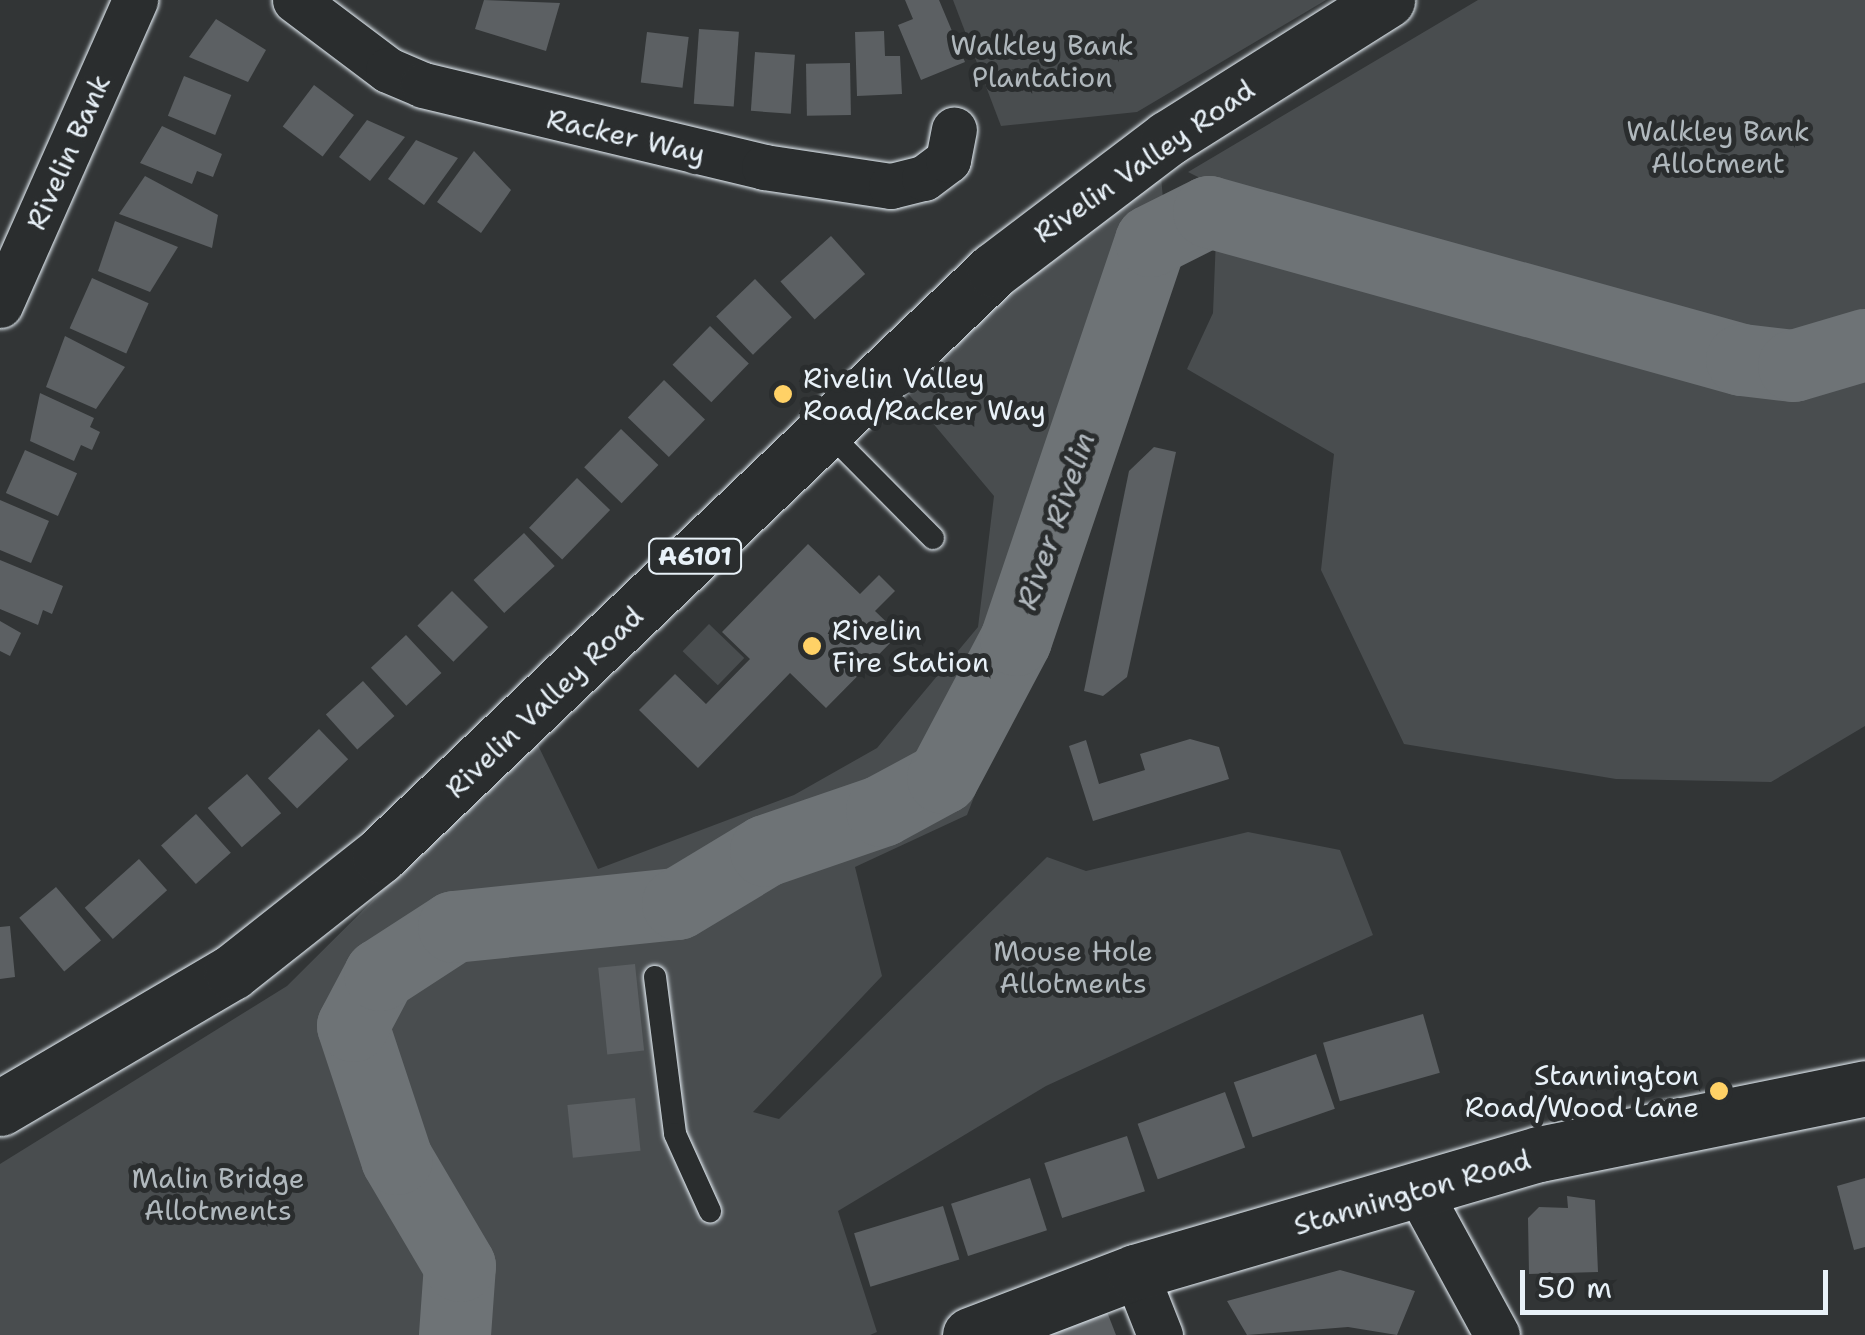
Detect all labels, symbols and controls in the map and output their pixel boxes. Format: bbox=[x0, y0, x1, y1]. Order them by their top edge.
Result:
park label: Walkley Bank Plantation bbox=[950, 28, 1134, 94]
street label: Rivelin Bank bbox=[19, 69, 117, 235]
street label: Rivelin Valley Road bbox=[1027, 72, 1261, 250]
street label: Racker Way bbox=[543, 101, 709, 171]
park label: Walkley Bank Allotment bbox=[1626, 114, 1810, 180]
place label: Rivelin Valley Road/Racker Way bbox=[803, 361, 1046, 427]
marker: Rivelin Valley Road/Racker Way bbox=[772, 383, 794, 405]
water label: River Rivelin bbox=[1009, 428, 1103, 614]
road number: A6101 bbox=[648, 536, 742, 576]
street label: Rivelin Valley Road bbox=[438, 599, 650, 805]
place label: Rivelin Fire Station bbox=[832, 613, 989, 679]
marker: Rivelin Fire Station bbox=[801, 635, 823, 657]
park label: Mouse Hole Allotments bbox=[993, 934, 1153, 1000]
place label: Stannington Road/Wood Lane bbox=[1465, 1058, 1699, 1124]
marker: Stannington Road/Wood Lane bbox=[1708, 1080, 1730, 1102]
street label: Stannington Road bbox=[1290, 1142, 1534, 1242]
park label: Malin Bridge Allotments bbox=[131, 1161, 305, 1227]
scale bar bbox=[1525, 1250, 1832, 1312]
text: 50 m bbox=[1537, 1267, 1612, 1308]

